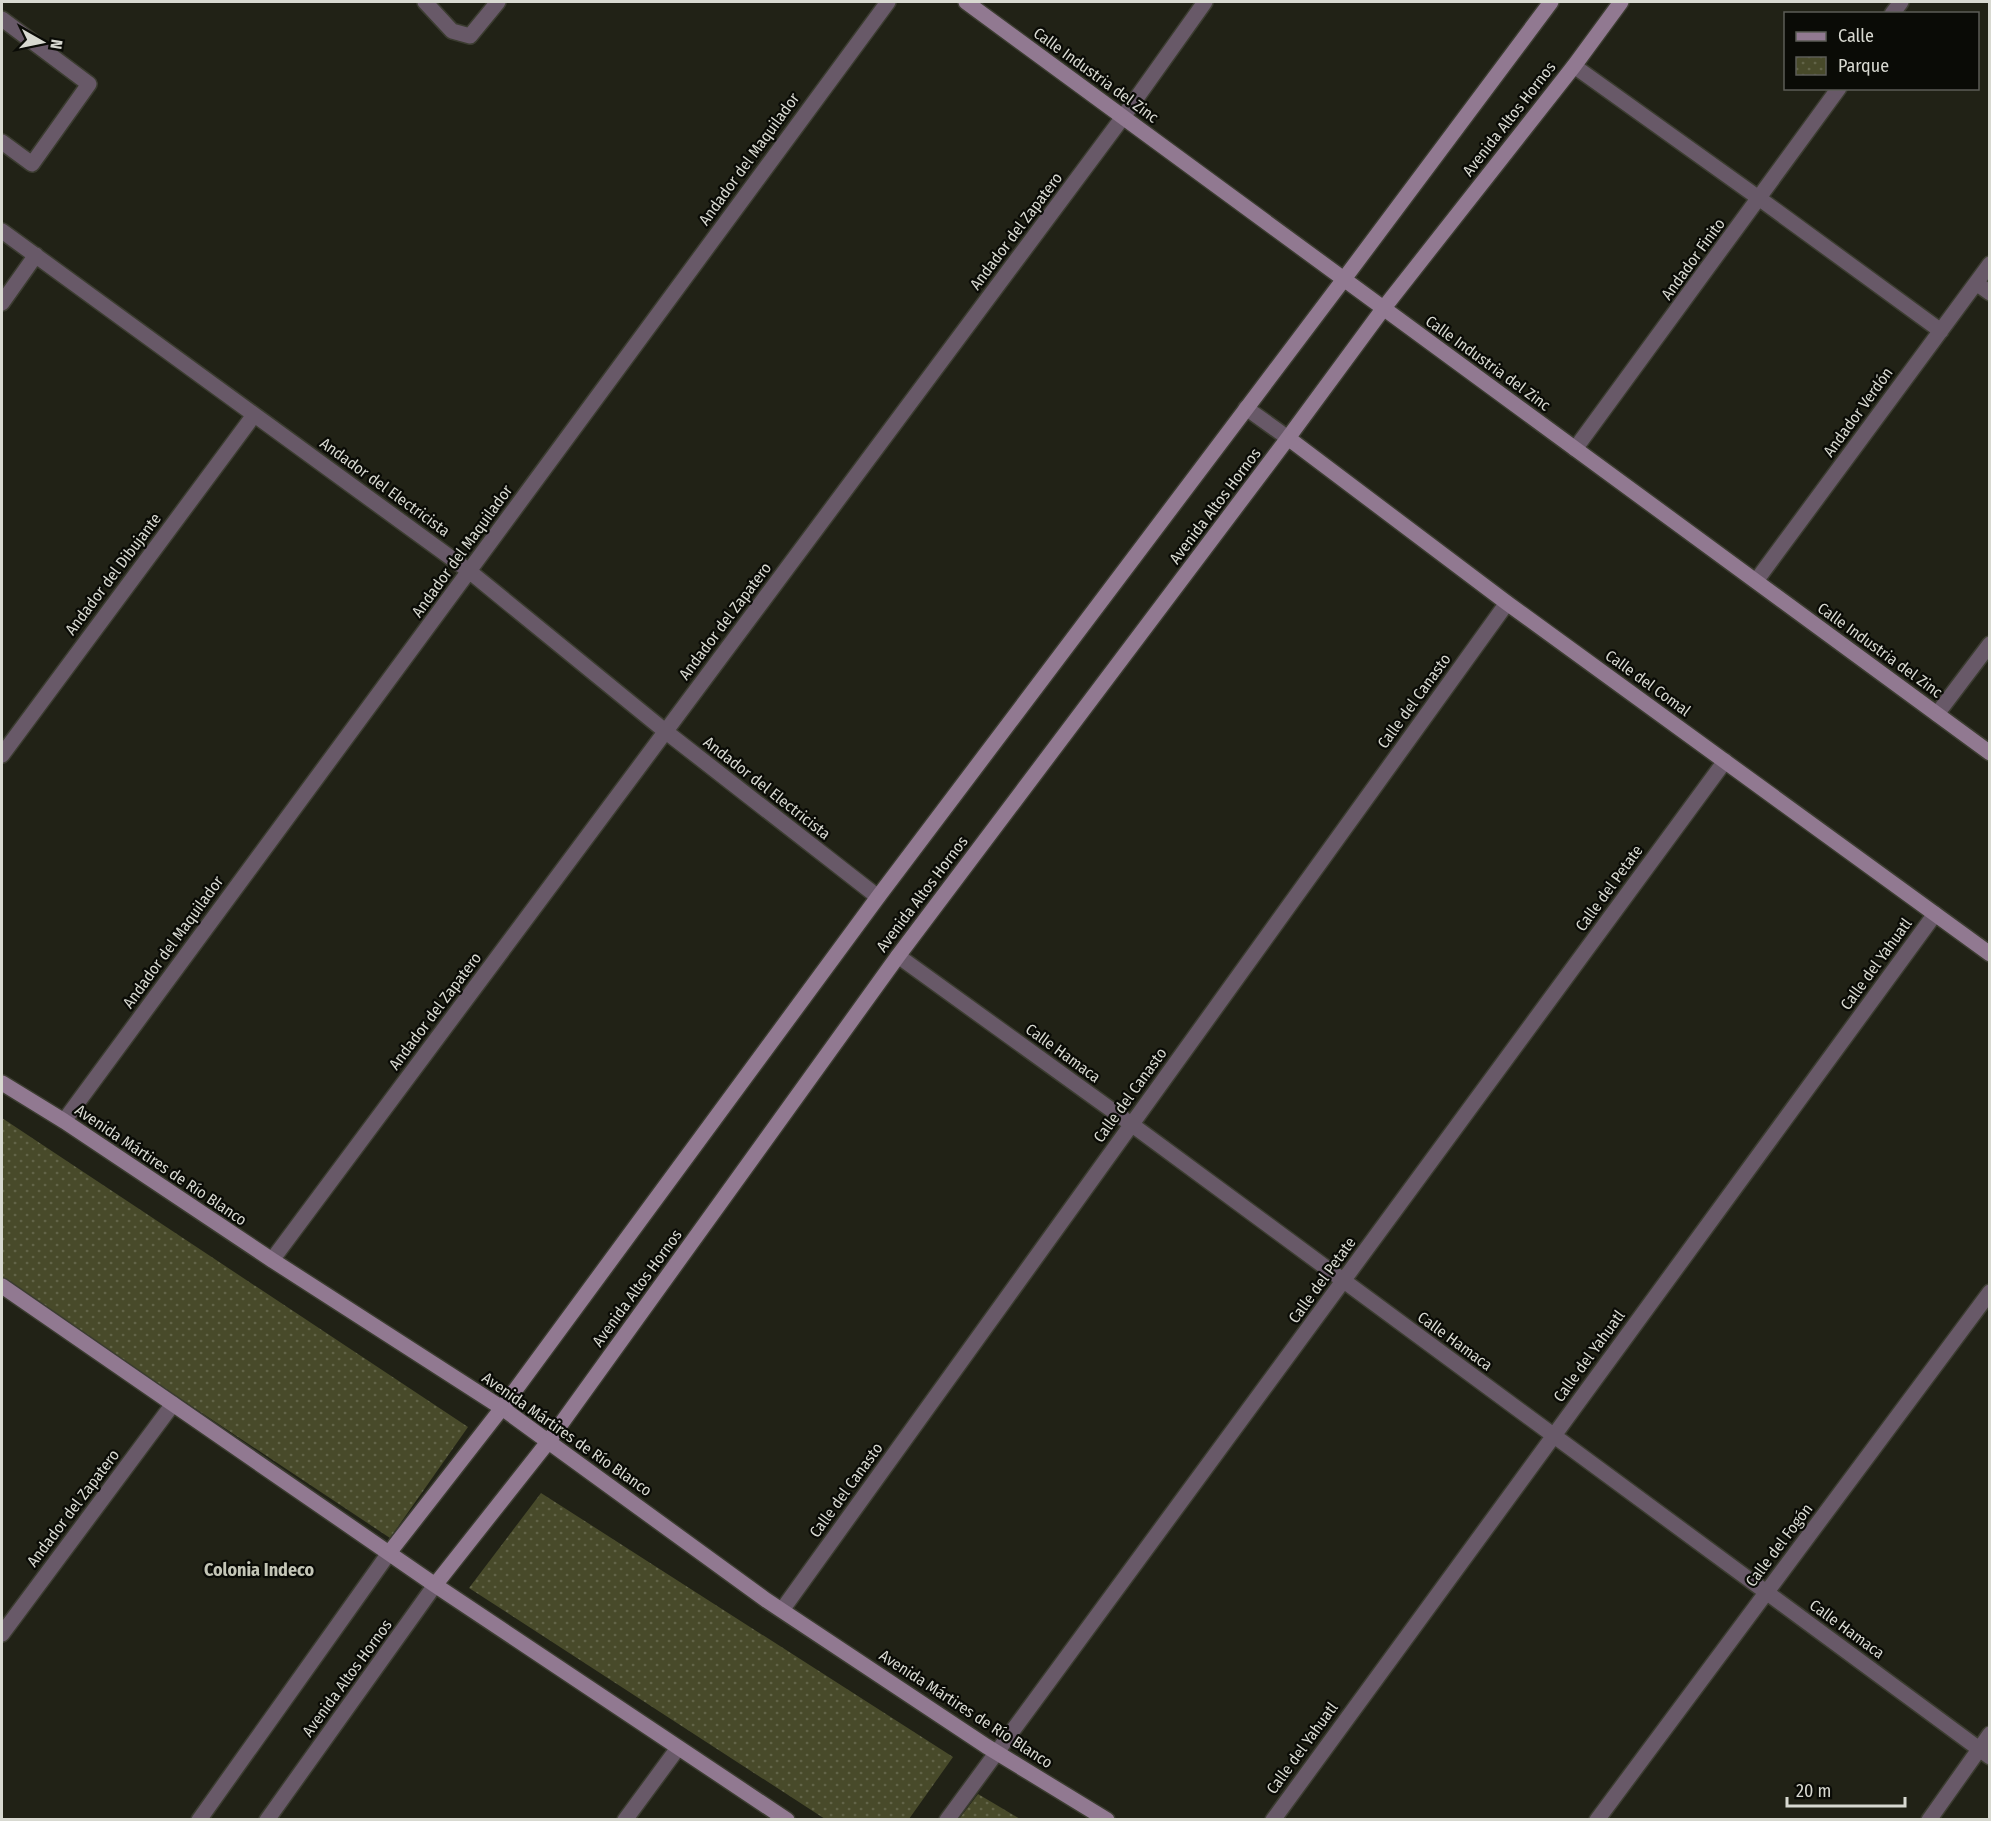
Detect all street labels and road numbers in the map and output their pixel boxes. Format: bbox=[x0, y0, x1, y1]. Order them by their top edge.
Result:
street label: Calle Industria del Zinc bbox=[1030, 23, 1162, 127]
street label: Avenida Altos Hornos bbox=[1458, 58, 1560, 180]
street label: Andador del Maquilador bbox=[695, 89, 804, 229]
street label: Andador del Zapatero bbox=[966, 169, 1066, 293]
street label: Andador Finito bbox=[1657, 215, 1729, 303]
street label: Calle Industria del Zinc bbox=[1422, 311, 1554, 415]
street label: Andador Verdón bbox=[1819, 364, 1897, 460]
street label: Andador del Electricista bbox=[316, 434, 454, 541]
street label: Avenida Altos Hornos bbox=[1165, 444, 1265, 568]
street label: Andador del Maquilador bbox=[408, 481, 517, 621]
street label: Andador del Dibujante bbox=[61, 509, 165, 639]
street label: Andador del Zapatero bbox=[675, 559, 775, 683]
street label: Calle Industria del Zinc bbox=[1814, 598, 1946, 702]
street label: Calle del Comal bbox=[1602, 646, 1694, 720]
street label: Calle del Canasto bbox=[1373, 650, 1455, 752]
street label: Andador del Electricista bbox=[700, 733, 834, 844]
street label: Avenida Altos Hornos bbox=[872, 832, 972, 956]
street label: Calle del Petate bbox=[1571, 841, 1647, 935]
street label: Andador del Maquilador bbox=[119, 872, 228, 1012]
street label: Calle del Yahuatl bbox=[1836, 914, 1916, 1014]
street label: Andador del Zapatero bbox=[385, 949, 485, 1073]
street label: Calle Hamaca bbox=[1022, 1019, 1104, 1087]
street label: Calle del Canasto bbox=[1089, 1044, 1171, 1146]
street label: Avenida Mártires de Río Blanco bbox=[72, 1100, 250, 1230]
street label: Avenida Altos Hornos bbox=[588, 1226, 686, 1350]
street label: Calle del Petate bbox=[1284, 1233, 1360, 1327]
street label: Calle del Yahuatl bbox=[1549, 1306, 1629, 1406]
street label: Calle Hamaca bbox=[1414, 1307, 1496, 1375]
street label: Avenida Mártires de Río Blanco bbox=[478, 1368, 656, 1500]
street label: Calle del Canasto bbox=[805, 1439, 887, 1541]
street label: Andador del Zapatero bbox=[23, 1446, 123, 1570]
street label: Calle del Fogón bbox=[1742, 1500, 1816, 1590]
street label: Calle Hamaca bbox=[1806, 1595, 1888, 1663]
street label: Avenida Altos Hornos bbox=[298, 1616, 396, 1740]
street label: Avenida Mártires de Río Blanco bbox=[876, 1646, 1056, 1772]
street label: Calle del Yahuatl bbox=[1262, 1698, 1342, 1798]

